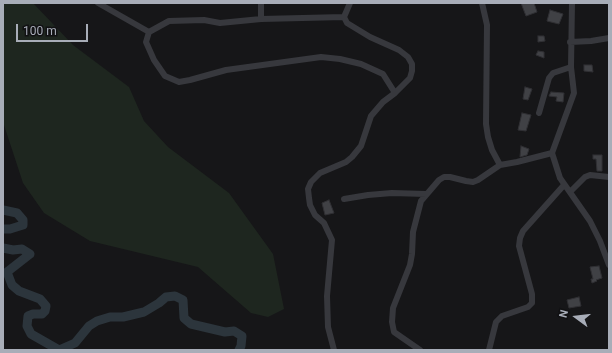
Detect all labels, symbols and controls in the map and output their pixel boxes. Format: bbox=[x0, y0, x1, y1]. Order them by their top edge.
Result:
scale bar bbox=[18, 16, 90, 42]
text: 100 m bbox=[23, 24, 57, 38]
north arrow bbox=[556, 297, 596, 337]
text: N bbox=[557, 308, 571, 319]

